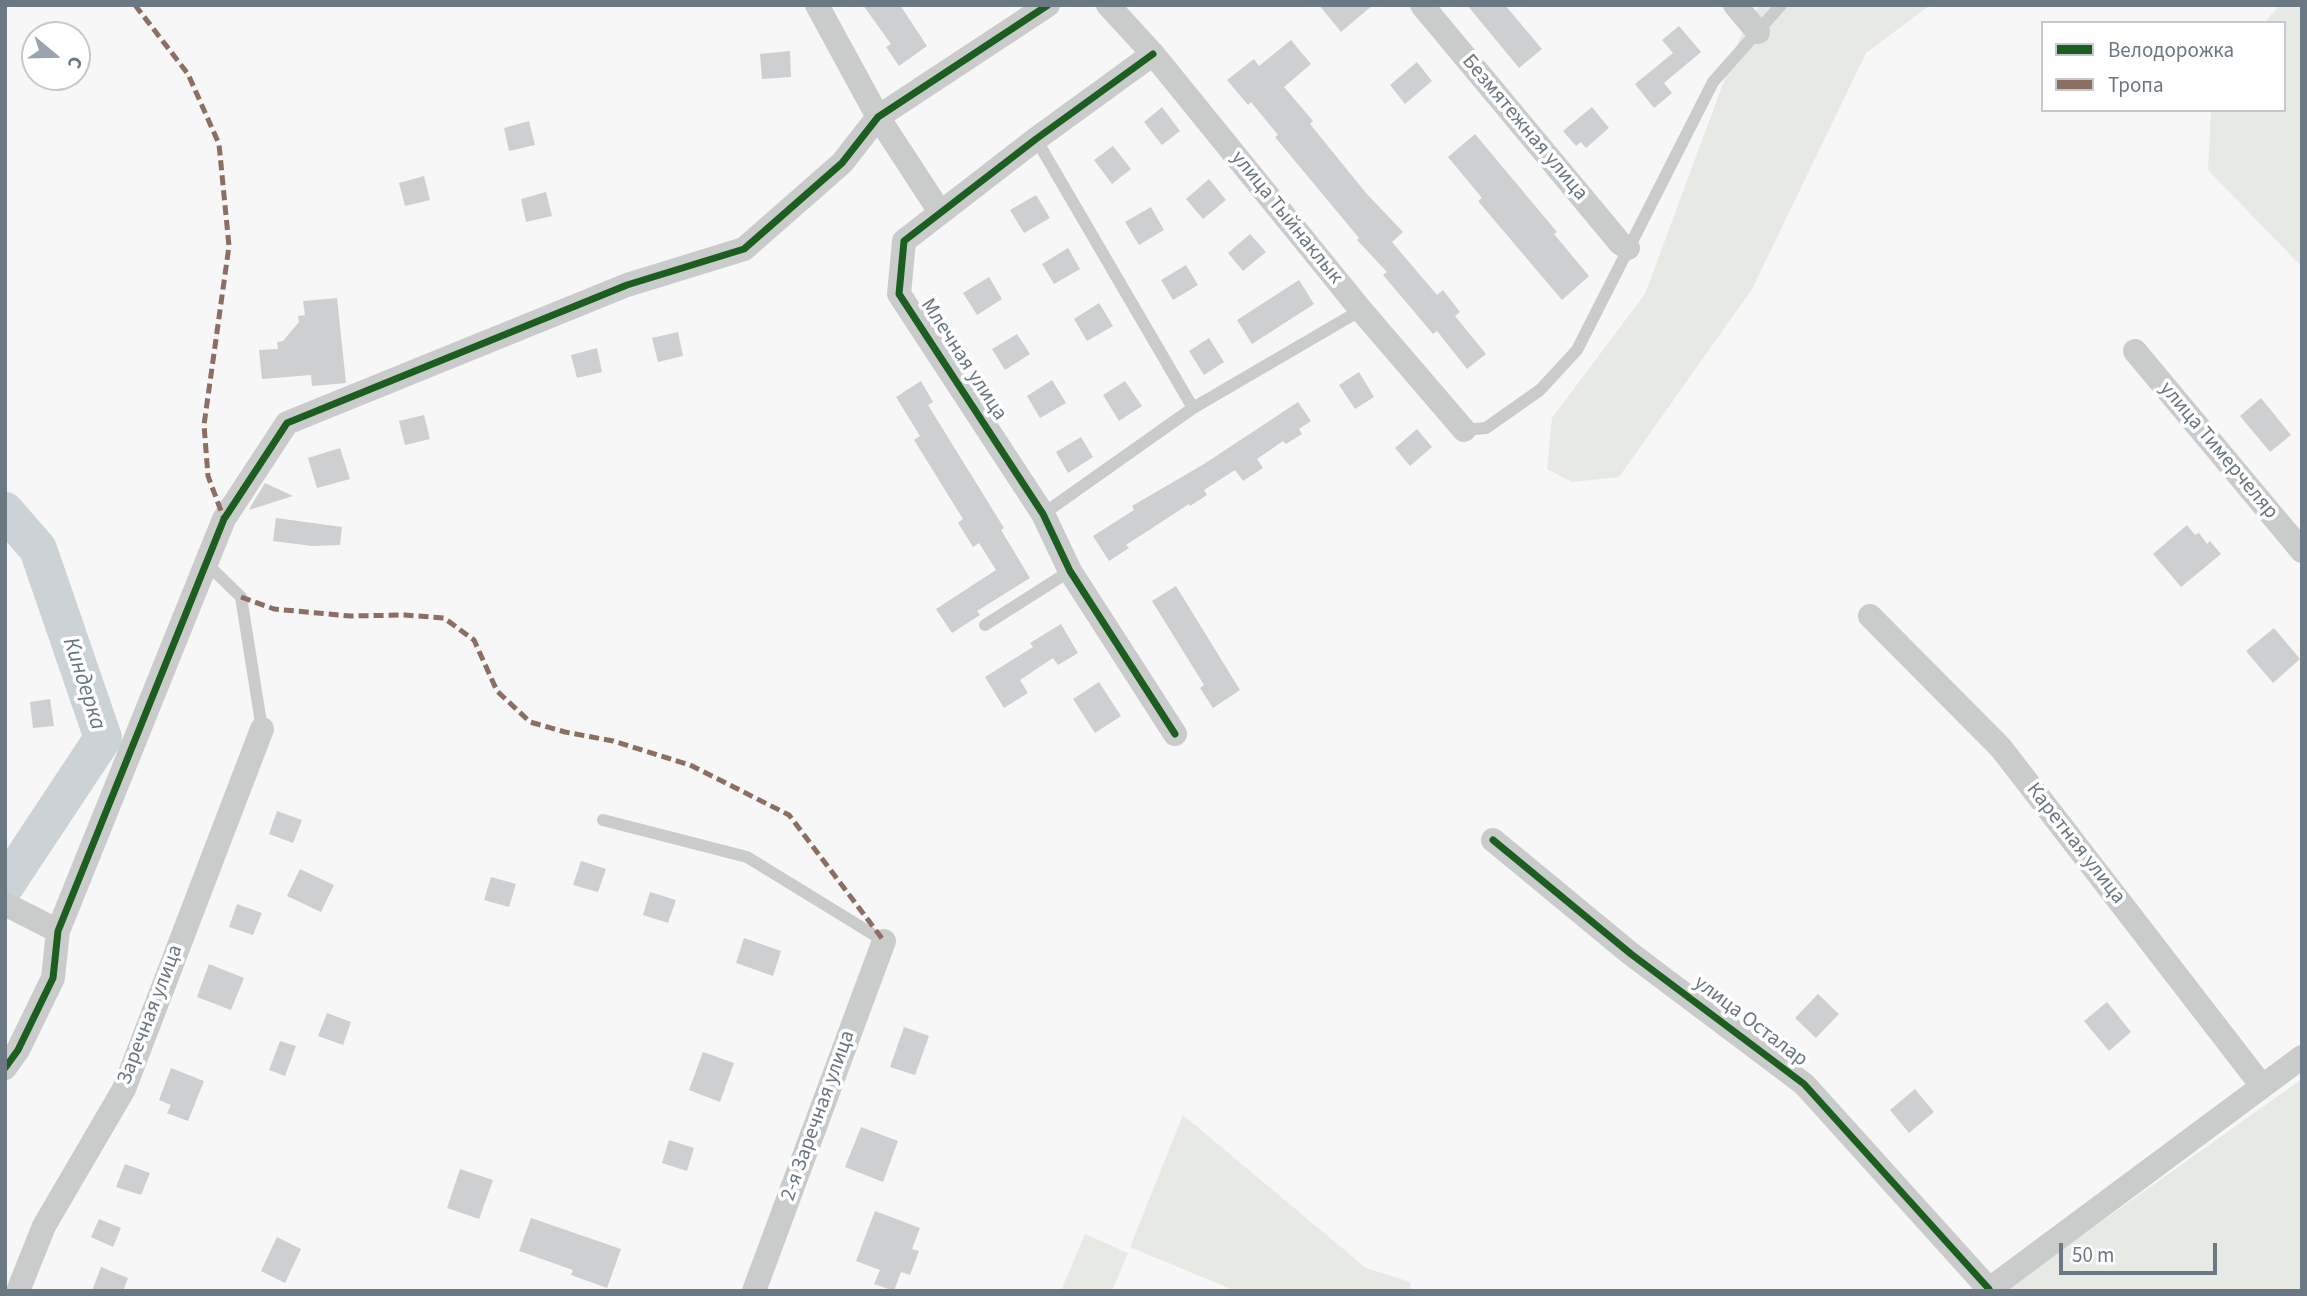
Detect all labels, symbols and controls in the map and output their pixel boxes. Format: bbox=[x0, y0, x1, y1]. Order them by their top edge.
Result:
north arrow bbox=[21, 21, 91, 91]
legend bbox=[2041, 21, 2286, 112]
text: Велодорожка bbox=[2108, 35, 2234, 65]
street label: Безмятежная улица bbox=[1456, 50, 1592, 206]
text: С bbox=[60, 53, 89, 72]
text: Тропа bbox=[2108, 70, 2164, 100]
street label: улица Тыйнаклык bbox=[1225, 146, 1347, 290]
street label: Млечная улица bbox=[914, 294, 1012, 426]
street label: улица Тимерчеляр bbox=[2153, 377, 2283, 525]
water label: Киндерка bbox=[55, 634, 111, 734]
street label: Каретная улица bbox=[2020, 778, 2130, 910]
street label: Заречная улица bbox=[113, 942, 189, 1088]
street label: улица Осталар bbox=[1688, 971, 1812, 1073]
street label: 2-я Заречная улица bbox=[777, 1028, 861, 1204]
scale bar bbox=[2062, 1230, 2220, 1274]
text: 50 m bbox=[2072, 1240, 2114, 1270]

